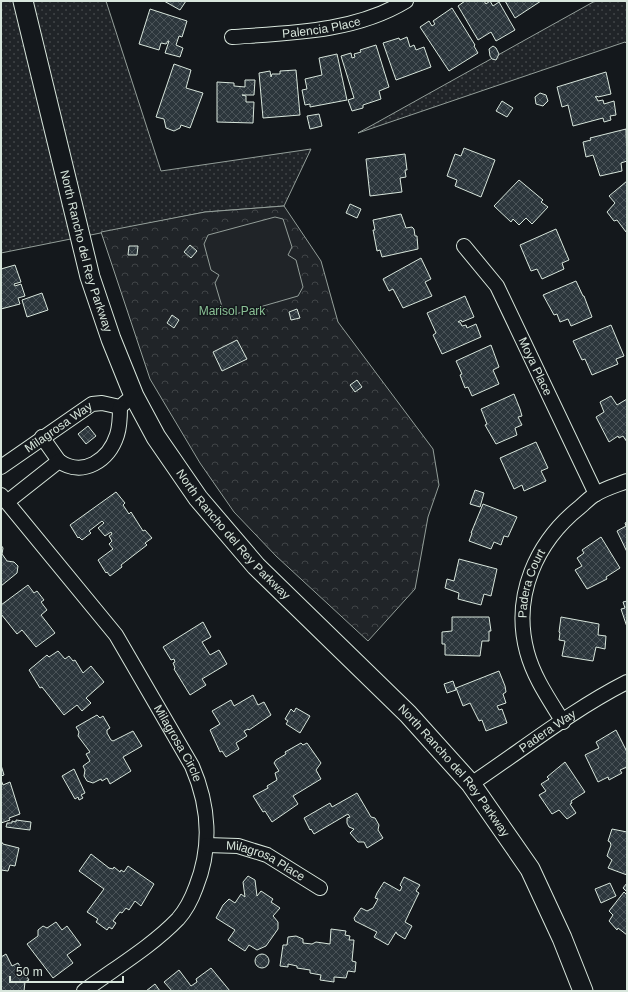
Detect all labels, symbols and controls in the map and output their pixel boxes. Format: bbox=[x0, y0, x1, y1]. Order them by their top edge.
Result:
street label: Palencia Place bbox=[282, 14, 363, 41]
street label: North Rancho del Rey Parkway bbox=[57, 169, 115, 334]
park label: Marisol Park bbox=[199, 304, 266, 318]
street label: Moya Place bbox=[516, 335, 555, 398]
street label: Milagrosa Way bbox=[22, 399, 95, 455]
street label: North Rancho del Rey Parkway bbox=[173, 467, 293, 602]
street label: Padera Court bbox=[515, 546, 548, 618]
street label: North Rancho del Rey Parkway bbox=[395, 701, 512, 839]
street label: Milagrosa Circle bbox=[151, 702, 205, 784]
street label: Padera Way bbox=[516, 707, 578, 755]
street label: Milagrosa Place bbox=[226, 839, 308, 884]
scale bar bbox=[10, 958, 123, 984]
text: 50 m bbox=[16, 965, 43, 979]

